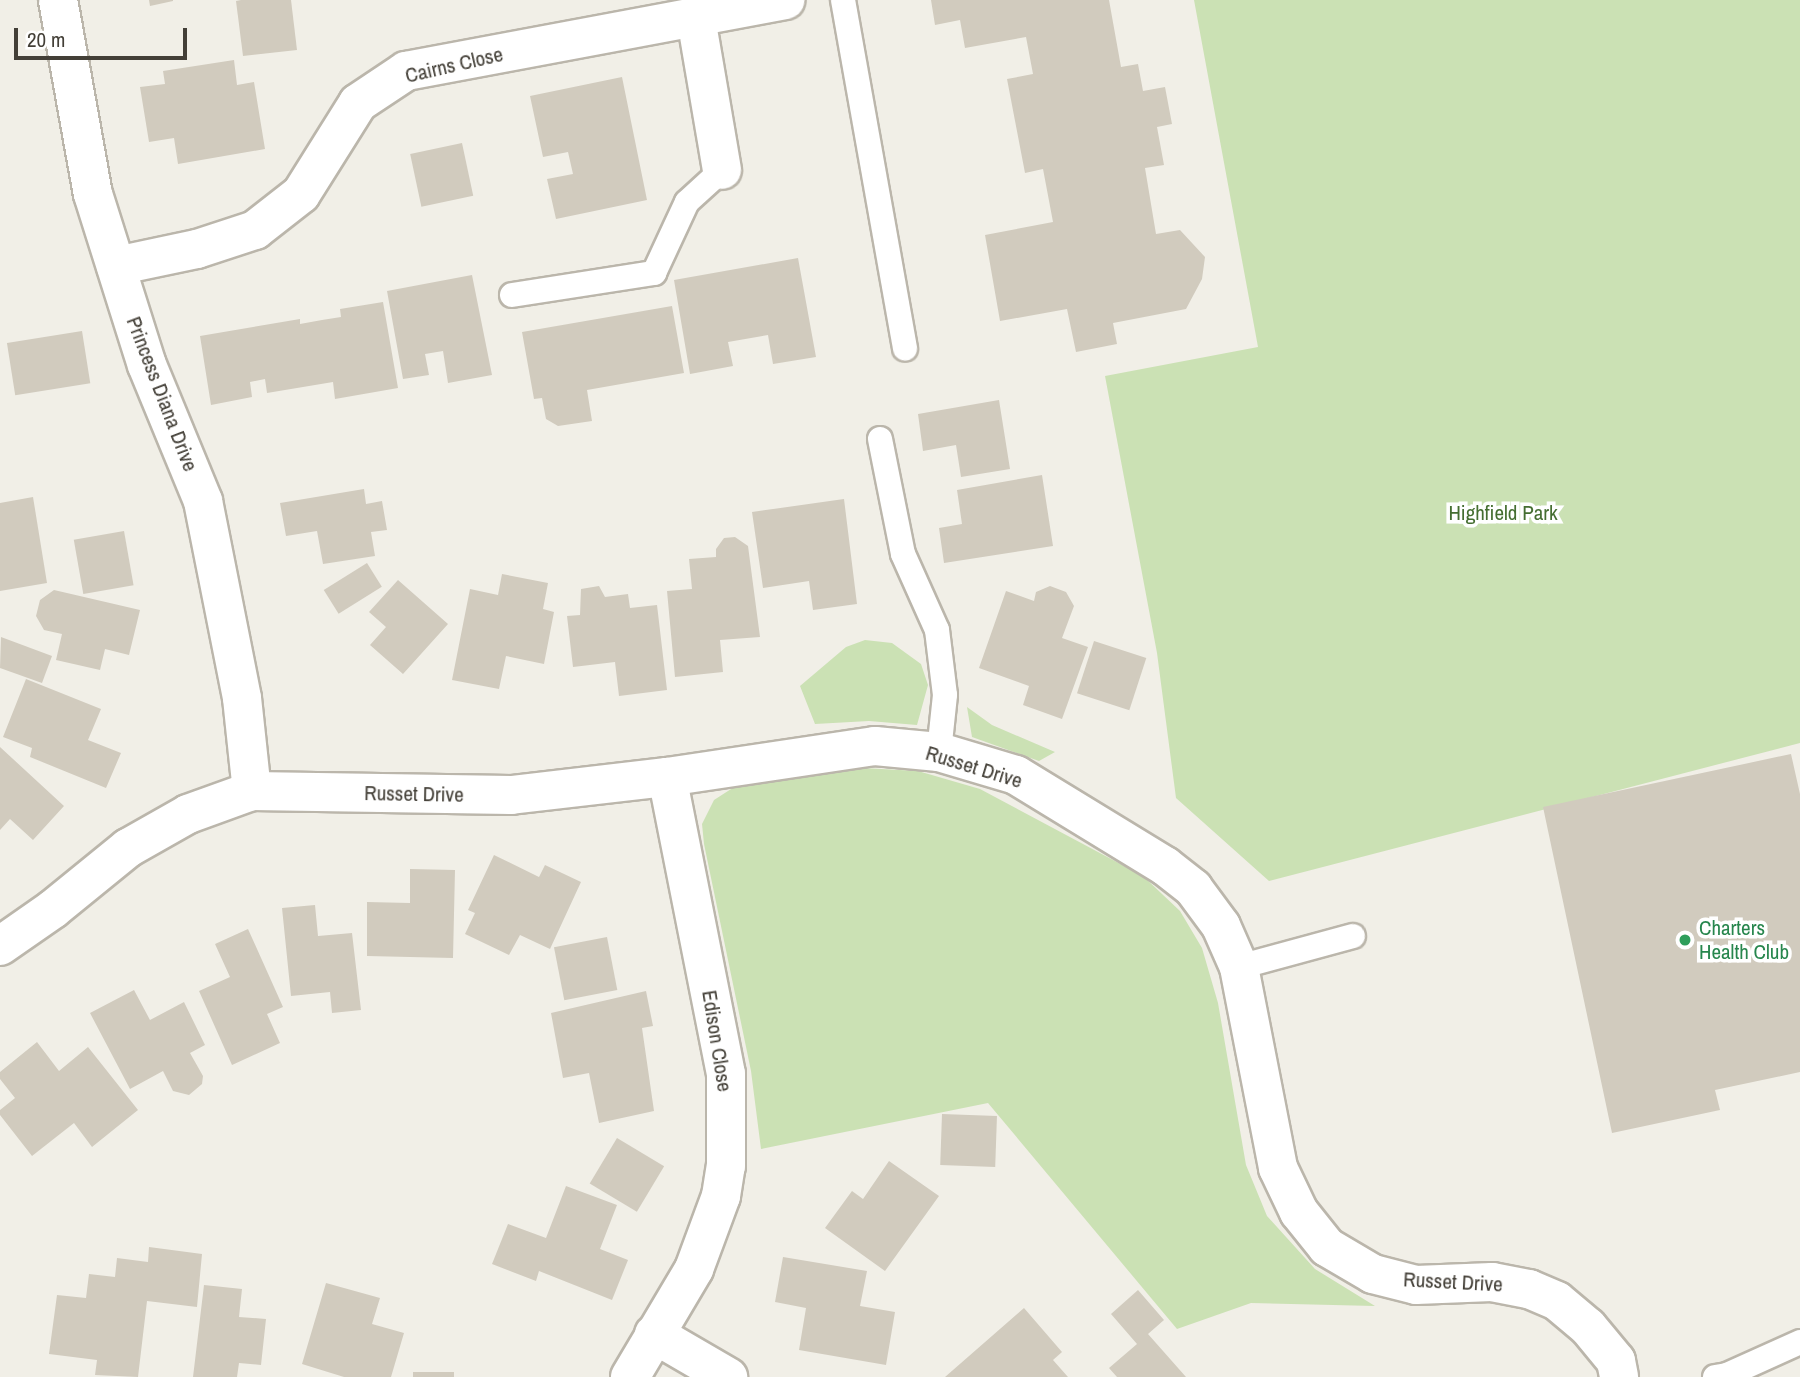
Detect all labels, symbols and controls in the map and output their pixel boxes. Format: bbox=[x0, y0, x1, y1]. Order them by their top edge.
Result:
scale bar bbox=[18, 14, 191, 58]
text: 20 m bbox=[27, 25, 65, 54]
street label: Cairns Close bbox=[403, 42, 505, 88]
street label: Princess Diana Drive bbox=[121, 313, 203, 475]
park label: Highfield Park bbox=[1448, 500, 1558, 526]
street label: Russet Drive bbox=[923, 740, 1025, 794]
street label: Russet Drive bbox=[364, 781, 464, 807]
place label: Charters Health Club bbox=[1699, 915, 1789, 965]
marker: Charters Health Club bbox=[1677, 932, 1693, 948]
street label: Edison Close bbox=[697, 988, 737, 1094]
street label: Russet Drive bbox=[1403, 1267, 1503, 1297]

